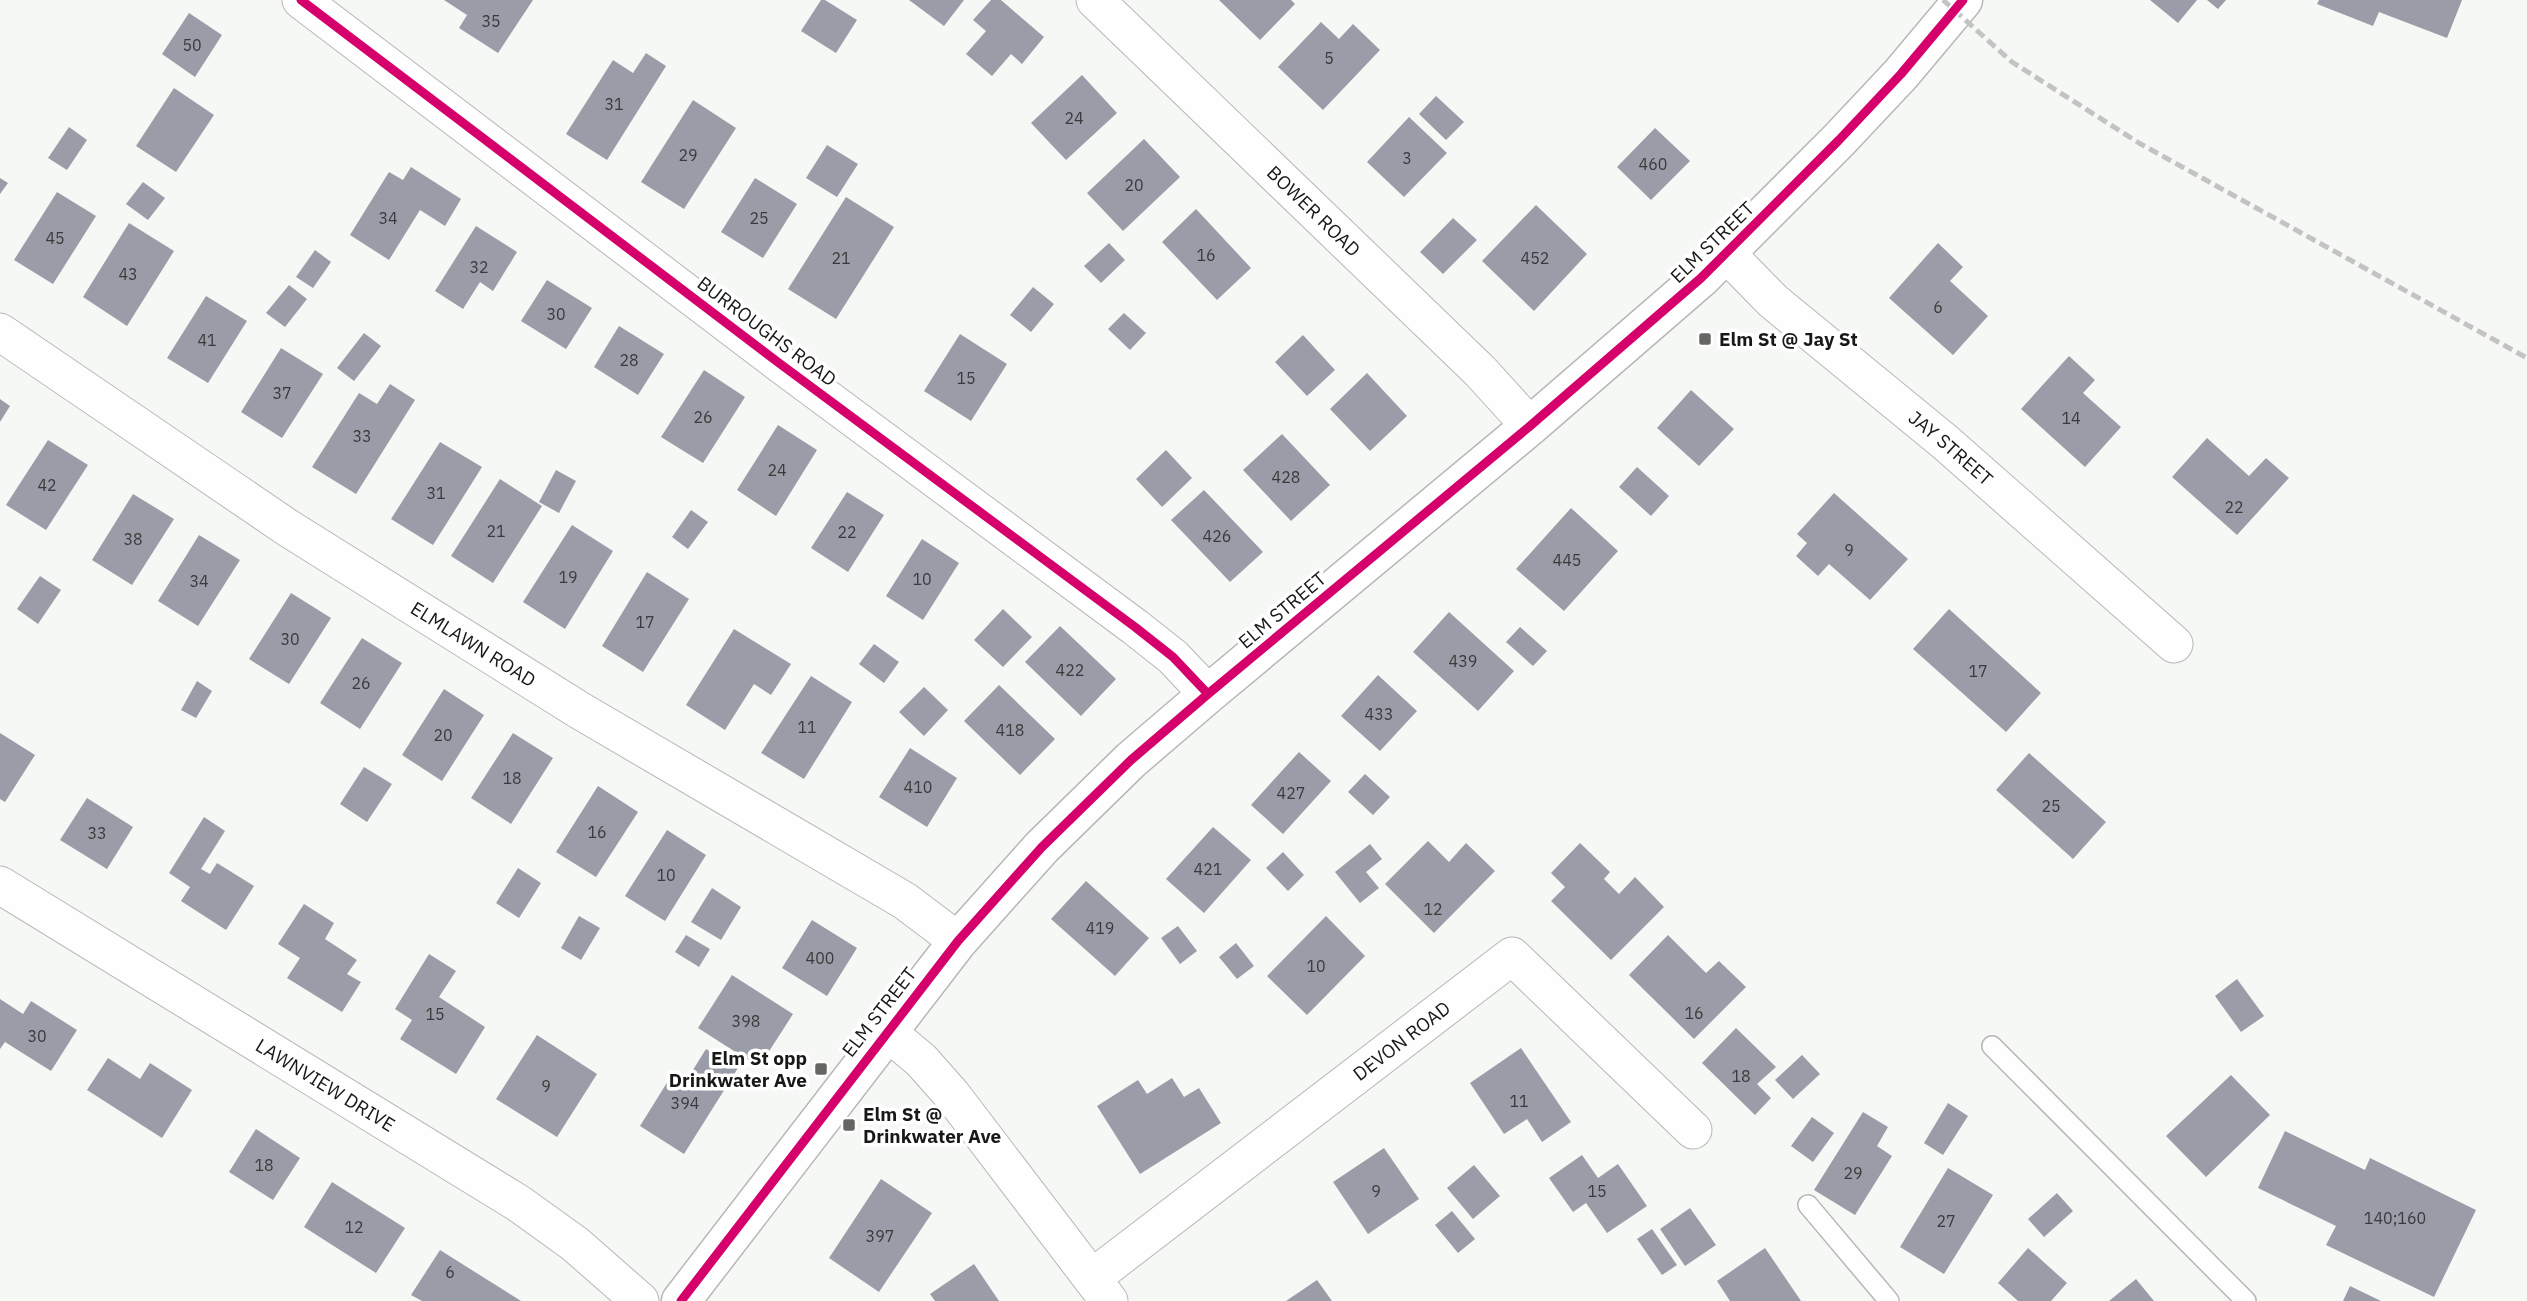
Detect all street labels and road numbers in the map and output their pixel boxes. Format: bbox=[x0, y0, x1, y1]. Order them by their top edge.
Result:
street label: BOWER ROAD bbox=[1262, 160, 1366, 261]
street label: ELM STREET bbox=[1665, 196, 1759, 288]
street label: BURROUGHS ROAD bbox=[693, 271, 841, 391]
street label: JAY STREET bbox=[1904, 405, 1998, 491]
street label: ELM STREET bbox=[1233, 566, 1331, 654]
street label: ELMLAWN ROAD bbox=[406, 596, 540, 692]
street label: ELM STREET bbox=[836, 962, 922, 1062]
street label: DEVON ROAD bbox=[1348, 996, 1455, 1086]
street label: LAWNVIEW DRIVE bbox=[251, 1033, 400, 1137]

